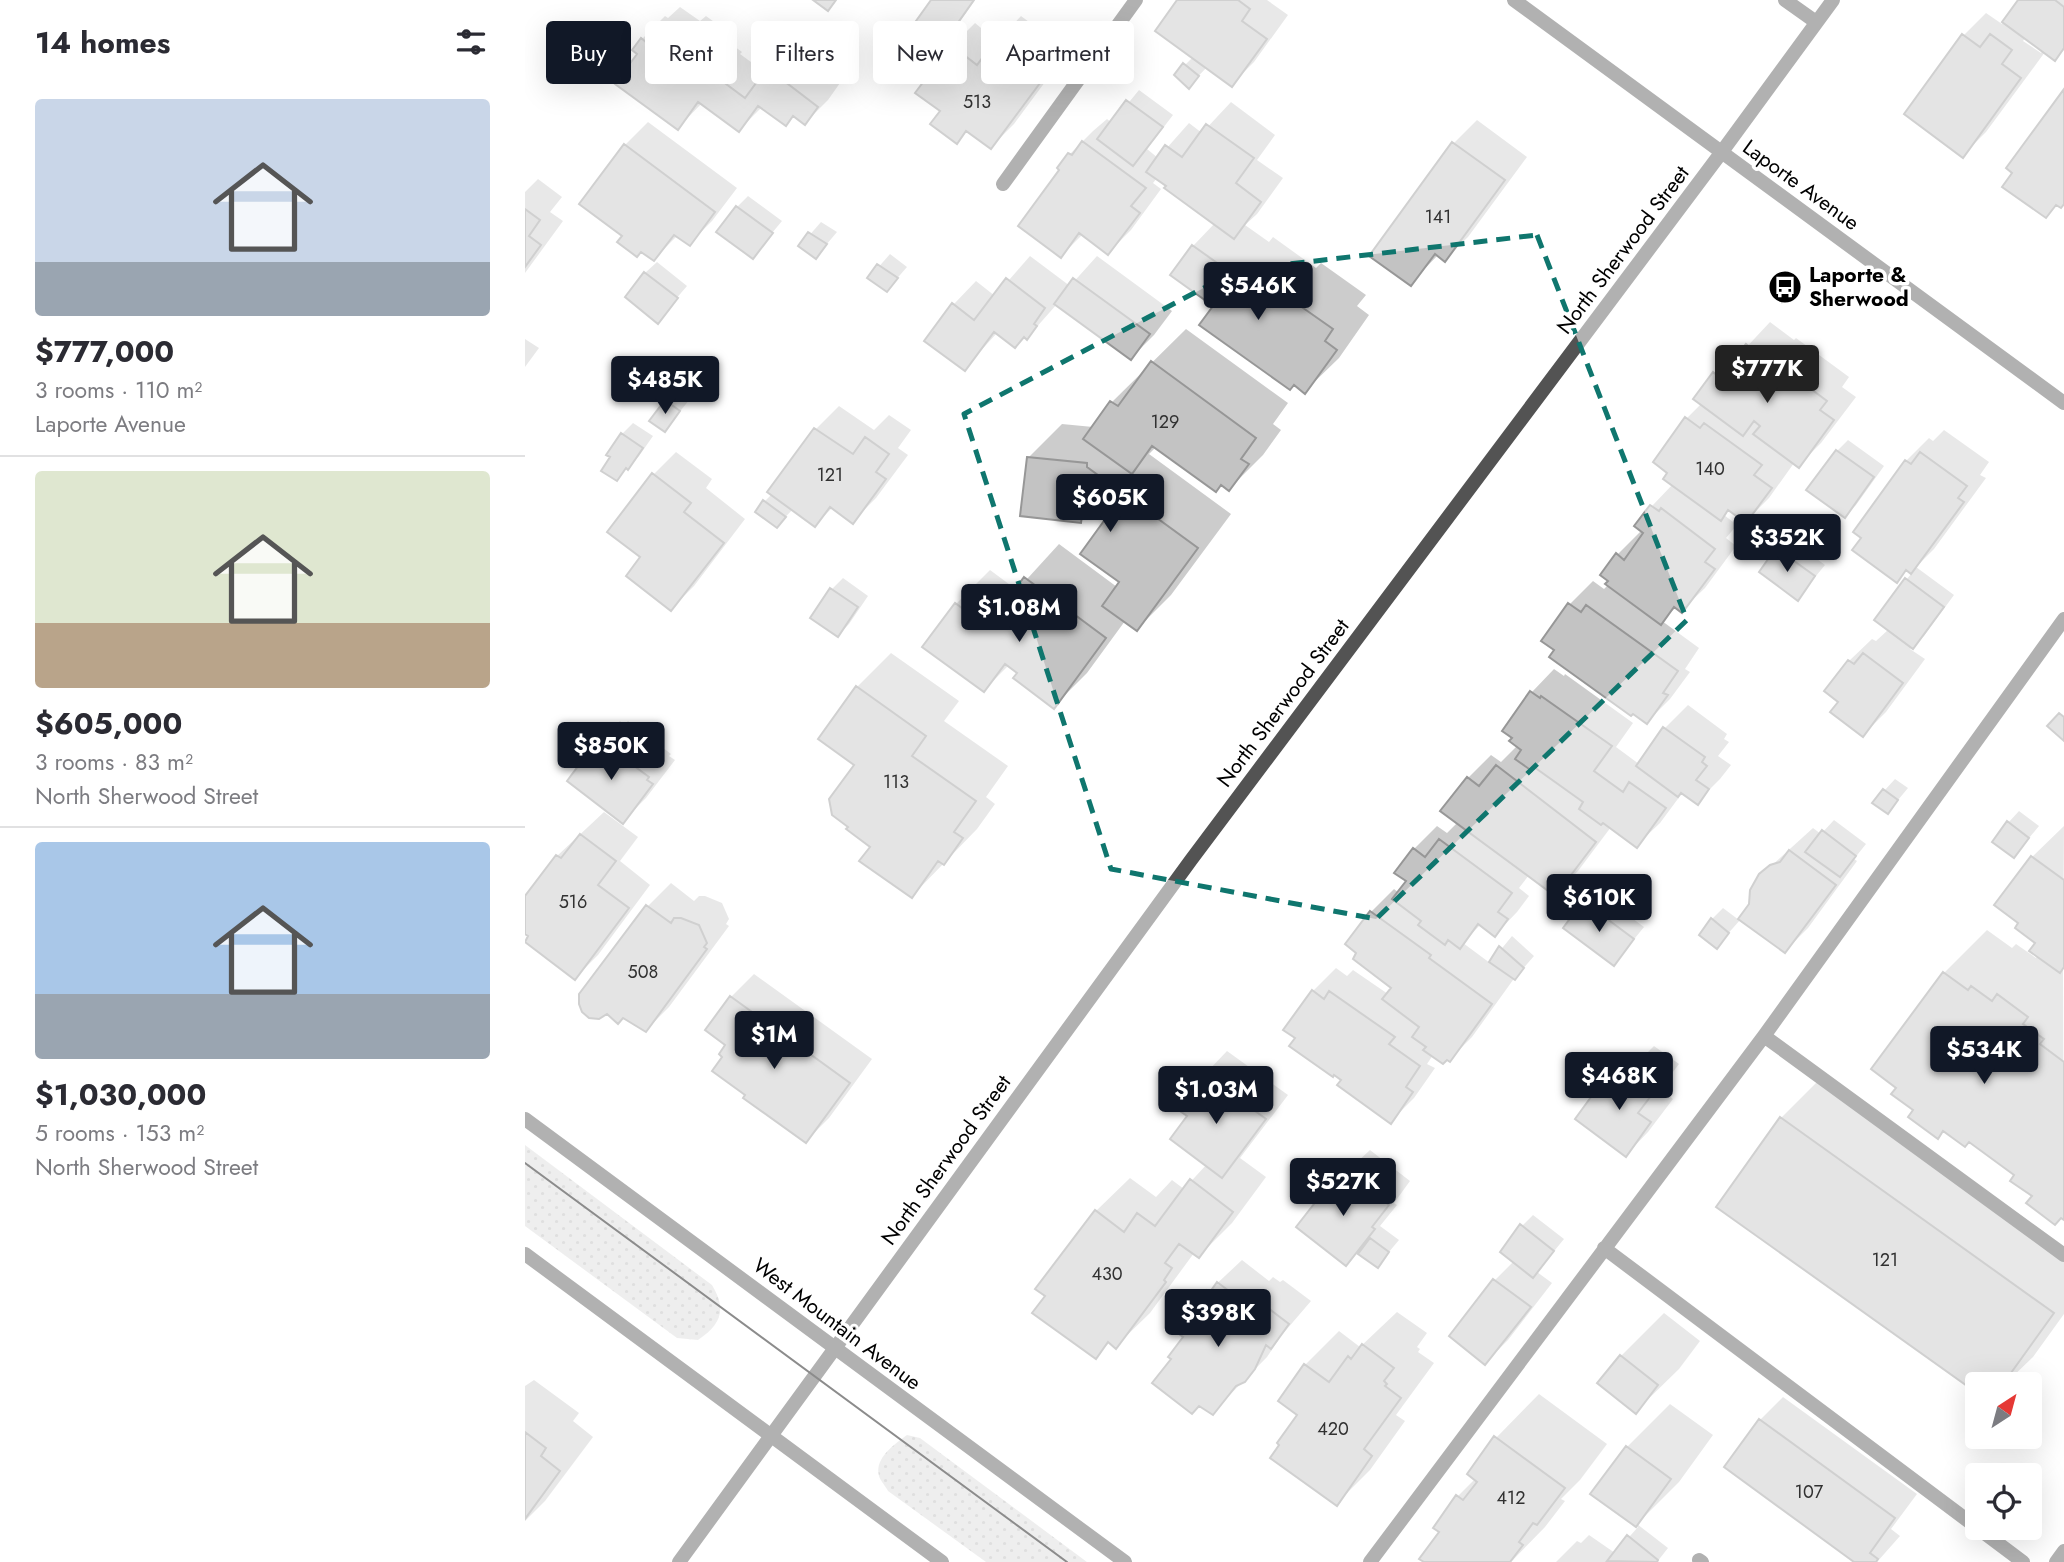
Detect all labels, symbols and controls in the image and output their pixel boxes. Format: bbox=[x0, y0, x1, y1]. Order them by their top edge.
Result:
text: 14 homes bbox=[35, 21, 170, 64]
chip: Buy bbox=[546, 21, 631, 84]
chip: Rent bbox=[645, 21, 737, 84]
chip: Filters bbox=[751, 21, 859, 84]
chip: New bbox=[873, 21, 967, 84]
chip: Apartment bbox=[981, 21, 1134, 84]
icon: filters bbox=[452, 23, 490, 61]
house number: 513 bbox=[963, 89, 991, 115]
street label: Laporte Avenue bbox=[1736, 132, 1866, 238]
icon: home bbox=[200, 144, 326, 270]
street label: North Sherwood Street bbox=[1550, 160, 1696, 340]
house number: 141 bbox=[1425, 204, 1451, 230]
place label: Laporte & Sherwood bbox=[1809, 260, 1909, 314]
pin: $546K bbox=[1209, 262, 1307, 322]
text: $546K bbox=[1220, 268, 1296, 302]
bus stop icon: Laporte & Sherwood bbox=[1766, 268, 1804, 306]
text: $777,000 bbox=[35, 330, 174, 373]
pin: $777K bbox=[1718, 346, 1816, 405]
text: $777K bbox=[1731, 351, 1803, 385]
pin: $485K bbox=[616, 356, 714, 416]
text: $485K bbox=[627, 362, 703, 396]
text: 3 rooms · 110 m² bbox=[35, 373, 202, 407]
text: Laporte Avenue bbox=[35, 407, 186, 441]
house number: 129 bbox=[1151, 409, 1179, 435]
house number: 140 bbox=[1695, 456, 1725, 482]
house number: 121 bbox=[817, 462, 843, 488]
pin: $605K bbox=[1061, 475, 1159, 534]
text: $605K bbox=[1072, 480, 1148, 514]
pin: $352K bbox=[1738, 514, 1836, 574]
icon: home bbox=[200, 516, 326, 642]
text: $352K bbox=[1750, 520, 1824, 554]
pin: $1.08M bbox=[962, 584, 1076, 644]
text: $1.08M bbox=[977, 590, 1061, 624]
street label: North Sherwood Street bbox=[1210, 613, 1356, 793]
text: $605,000 bbox=[35, 702, 182, 745]
pin: $850K bbox=[562, 722, 660, 782]
text: $850K bbox=[574, 728, 648, 762]
text: 3 rooms · 83 m² bbox=[35, 745, 193, 779]
house number: 113 bbox=[883, 769, 909, 795]
text: North Sherwood Street bbox=[35, 779, 258, 813]
pin: $610K bbox=[1550, 874, 1648, 934]
text: $610K bbox=[1563, 880, 1635, 914]
icon: home bbox=[200, 887, 326, 1013]
house number: 516 bbox=[559, 889, 587, 915]
house number: 508 bbox=[628, 959, 658, 985]
pin: $1M bbox=[740, 1012, 808, 1071]
text: $1M bbox=[751, 1017, 797, 1051]
pin: $534K bbox=[1935, 1026, 2033, 1086]
text: $534K bbox=[1946, 1032, 2022, 1066]
pin: $468K bbox=[1570, 1052, 1668, 1112]
text: $468K bbox=[1581, 1058, 1657, 1092]
pin: $1.03M bbox=[1159, 1066, 1273, 1126]
street label: North Sherwood Street bbox=[874, 1069, 1018, 1251]
text: $1.03M bbox=[1174, 1072, 1258, 1106]
text: $1,030,000 bbox=[35, 1073, 206, 1116]
text: 5 rooms · 153 m² bbox=[35, 1116, 204, 1150]
text: North Sherwood Street bbox=[35, 1150, 258, 1184]
pin: $527K bbox=[1294, 1158, 1392, 1218]
text: $527K bbox=[1306, 1164, 1380, 1198]
house number: 121 bbox=[1872, 1247, 1898, 1273]
street label: West Mountain Avenue bbox=[747, 1251, 927, 1397]
house number: 430 bbox=[1091, 1261, 1123, 1287]
pin: $398K bbox=[1169, 1290, 1267, 1349]
text: $398K bbox=[1181, 1295, 1255, 1329]
north arrow bbox=[1965, 1372, 2042, 1449]
map controls bbox=[1965, 1372, 2042, 1540]
house number: 420 bbox=[1317, 1416, 1349, 1442]
button: locate bbox=[1965, 1463, 2042, 1540]
house number: 107 bbox=[1795, 1479, 1824, 1505]
house number: 412 bbox=[1497, 1485, 1525, 1511]

